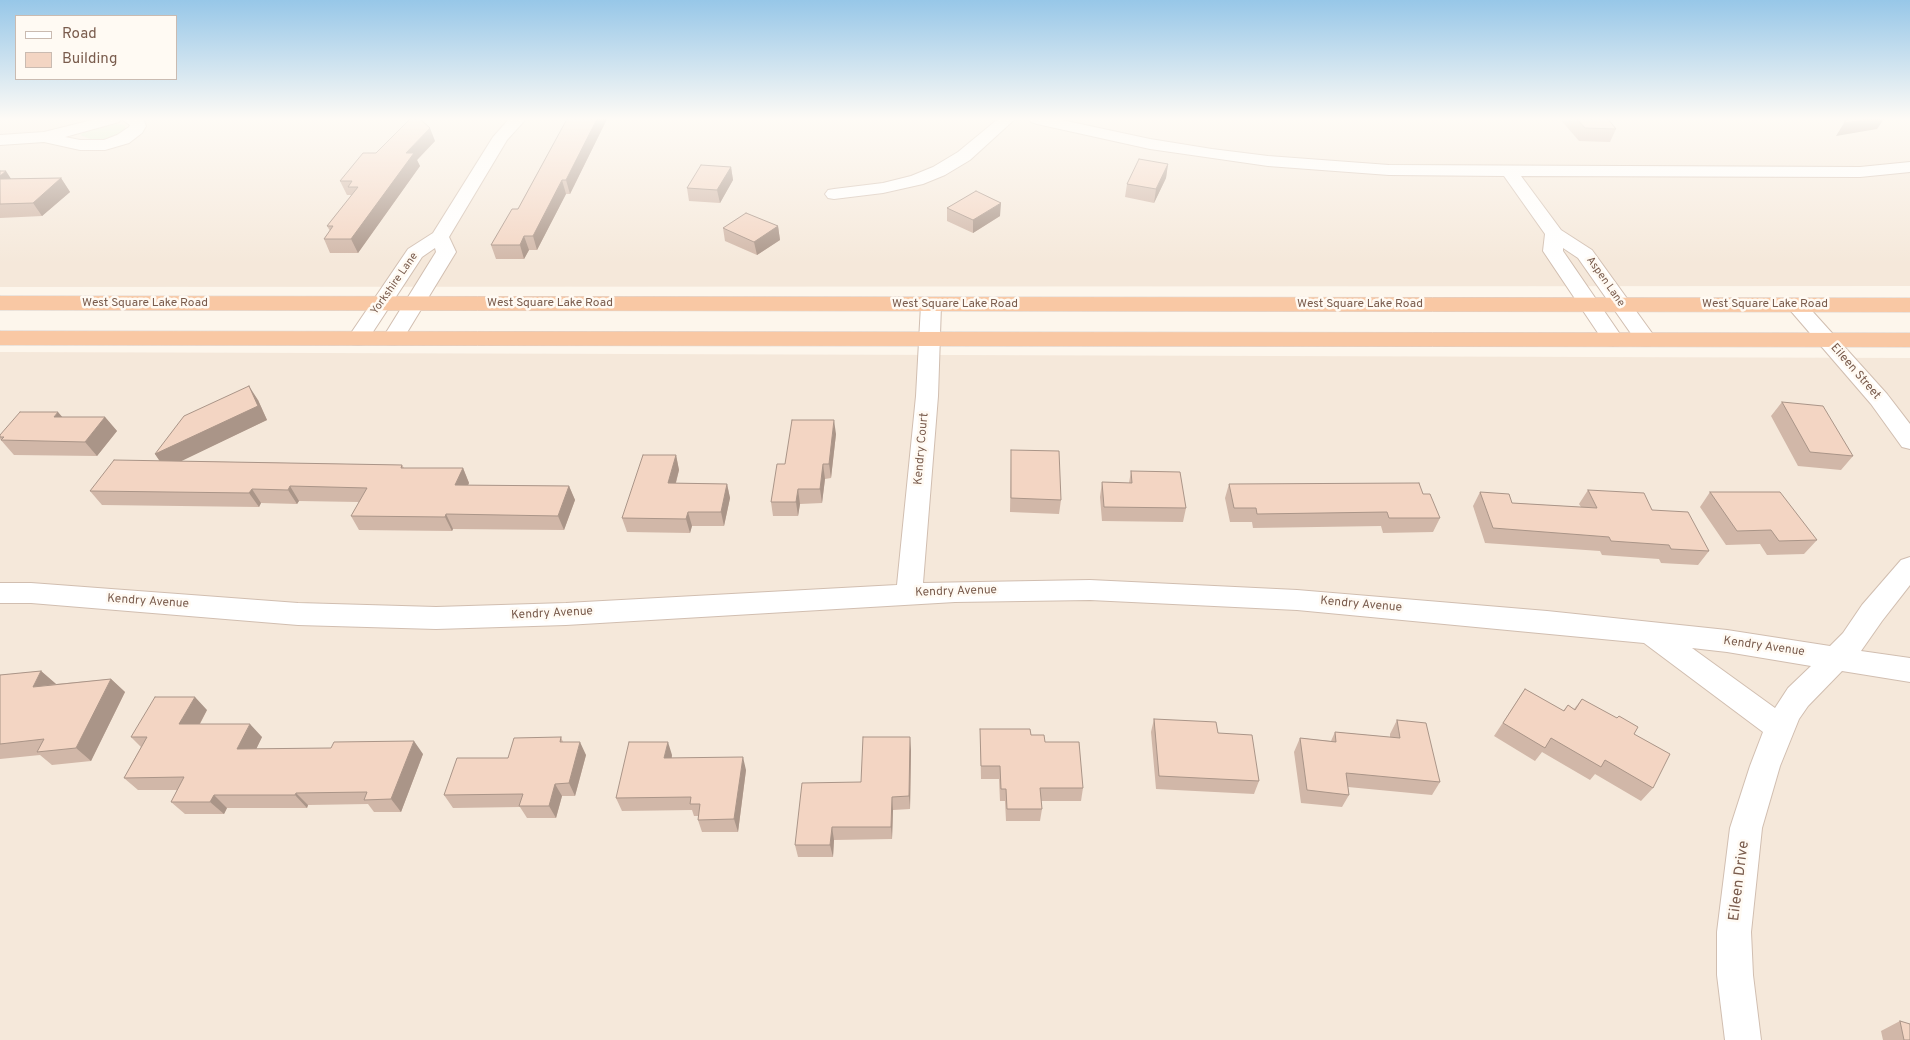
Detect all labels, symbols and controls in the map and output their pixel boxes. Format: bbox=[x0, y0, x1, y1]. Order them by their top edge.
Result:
legend bbox=[15, 15, 178, 80]
text: Road bbox=[62, 25, 97, 44]
text: Building bbox=[62, 50, 117, 69]
street label: Yorkshire Lane bbox=[369, 250, 421, 318]
street label: Aspen Lane bbox=[1583, 254, 1627, 310]
street label: West Square Lake Road bbox=[82, 297, 208, 311]
street label: West Square Lake Road bbox=[487, 297, 613, 311]
street label: West Square Lake Road bbox=[892, 298, 1018, 312]
street label: West Square Lake Road bbox=[1297, 298, 1423, 312]
street label: West Square Lake Road bbox=[1702, 298, 1828, 312]
street label: Eileen Street bbox=[1827, 341, 1883, 403]
street label: Kendry Court bbox=[912, 412, 932, 486]
street label: Kendry Avenue bbox=[915, 583, 997, 601]
street label: Kendry Avenue bbox=[107, 592, 189, 612]
street label: Kendry Avenue bbox=[1320, 594, 1402, 616]
street label: Kendry Avenue bbox=[511, 605, 593, 623]
street label: Kendry Avenue bbox=[1722, 634, 1806, 660]
street label: Eileen Drive bbox=[1726, 840, 1754, 922]

